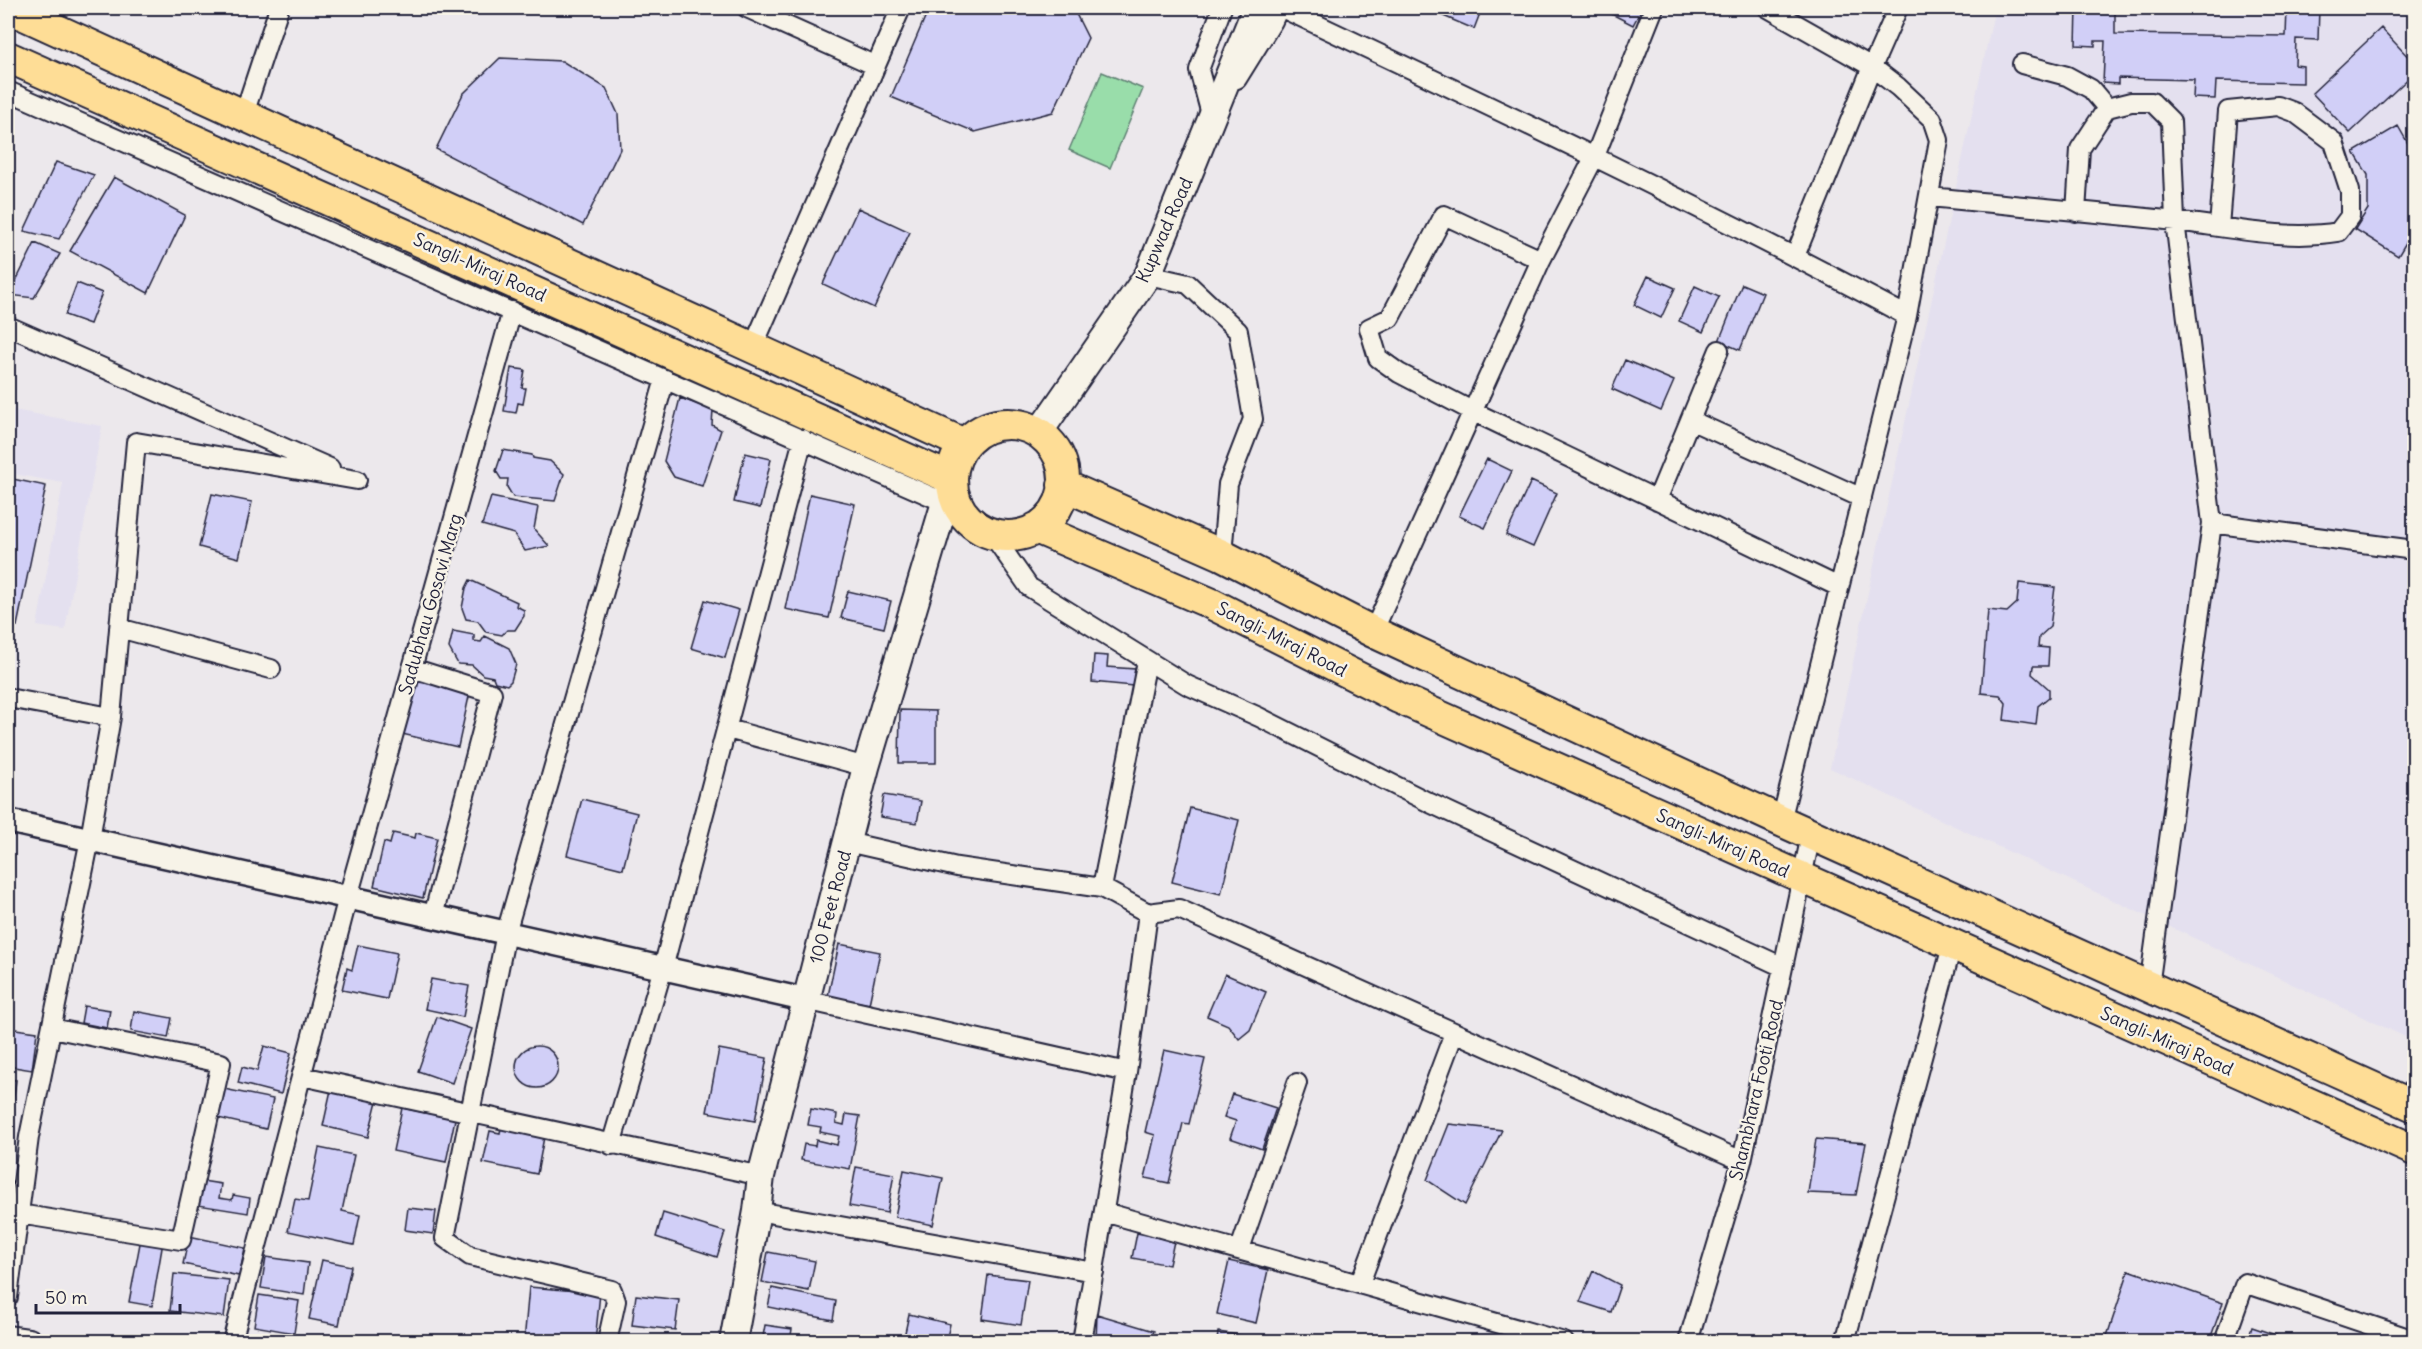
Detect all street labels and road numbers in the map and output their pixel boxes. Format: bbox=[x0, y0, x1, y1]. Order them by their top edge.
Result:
street label: Kupwad Road bbox=[1130, 173, 1198, 286]
street label: Sangli-Miraj Road bbox=[410, 227, 550, 307]
street label: Sadubhau Gosavi Marg bbox=[393, 511, 467, 697]
street label: Sangli-Miraj Road bbox=[1213, 596, 1351, 682]
street label: Sangli-Miraj Road bbox=[1653, 803, 1793, 883]
street label: 100 Feet Road bbox=[804, 847, 856, 966]
street label: Shambhara Footi Road bbox=[1724, 997, 1788, 1183]
street label: Sangli-Miraj Road bbox=[2097, 1001, 2237, 1081]

